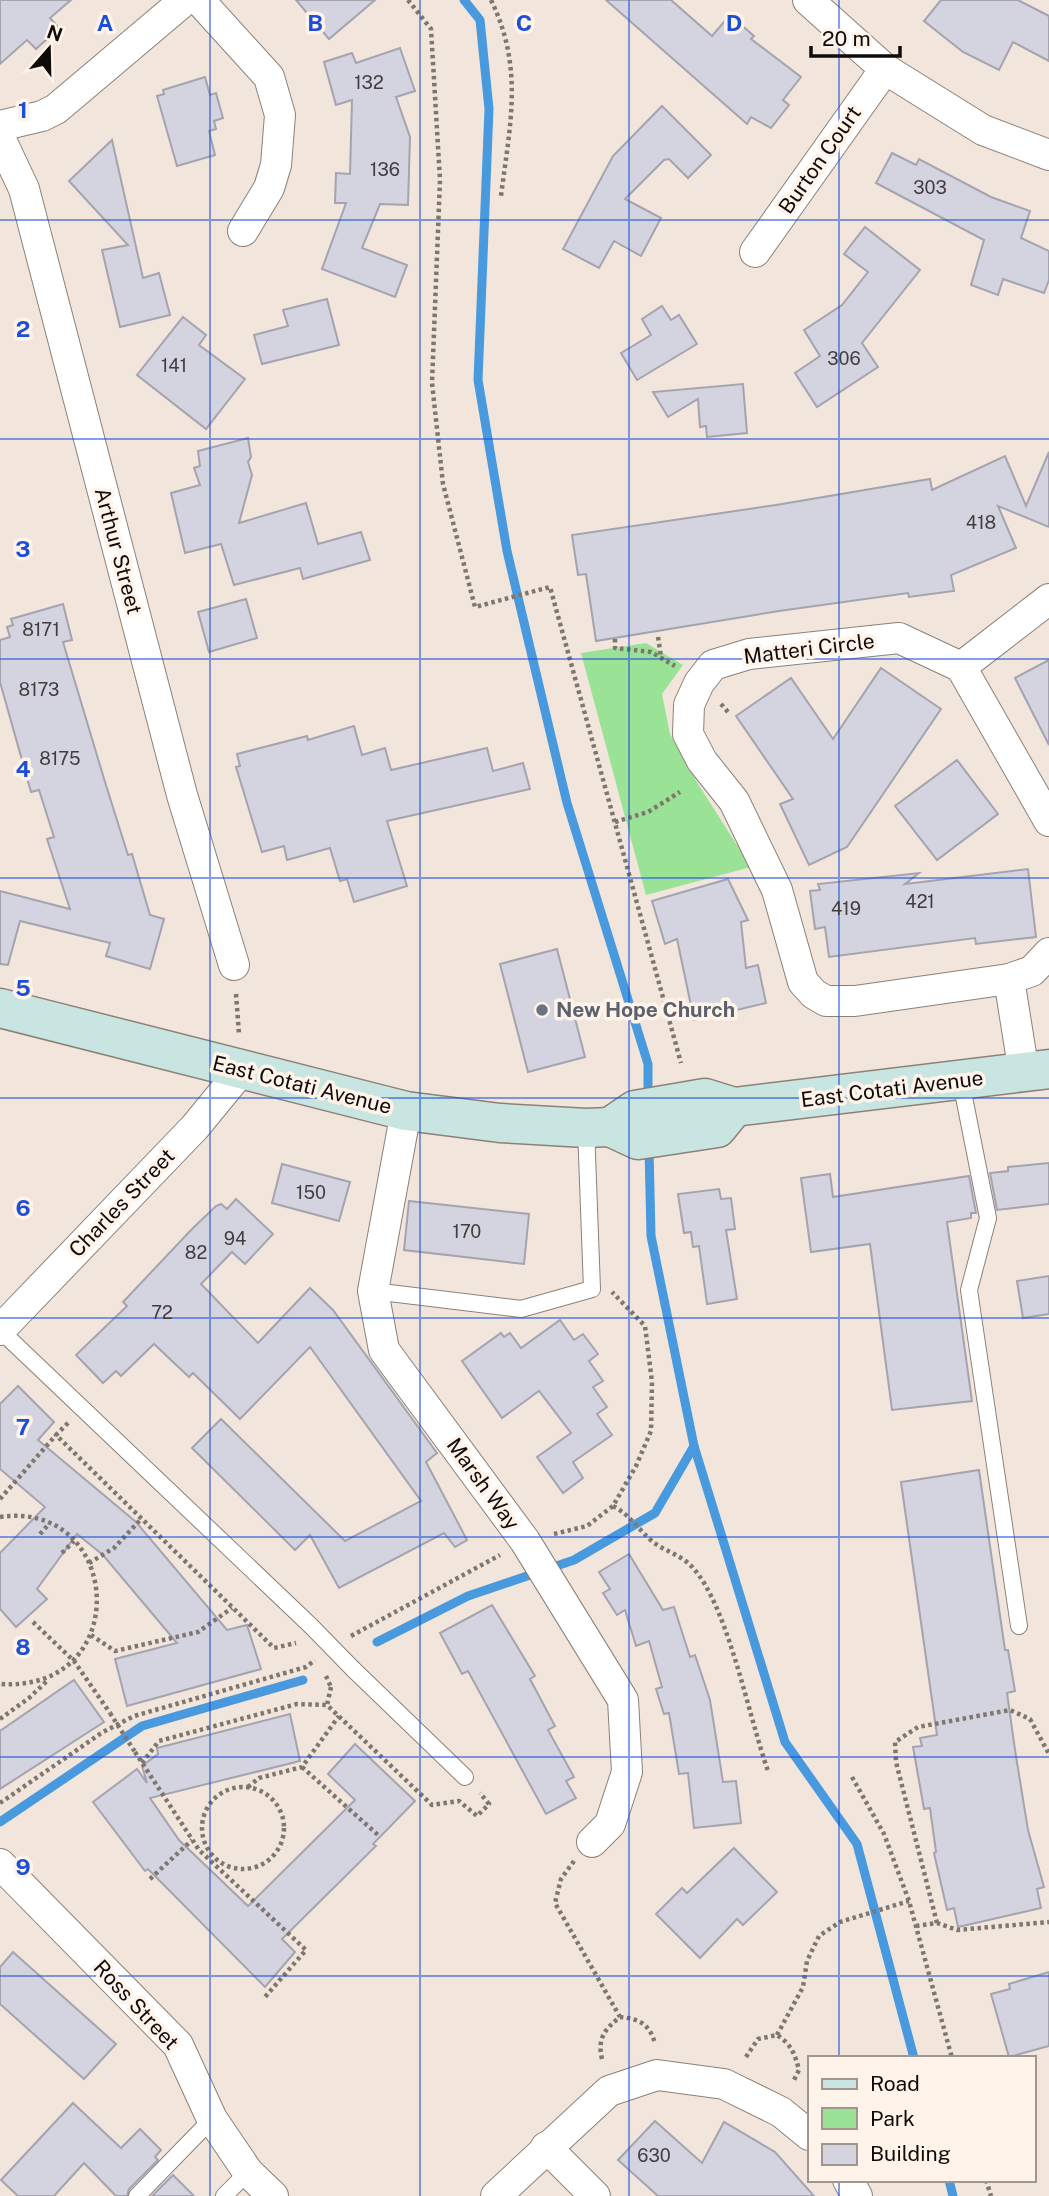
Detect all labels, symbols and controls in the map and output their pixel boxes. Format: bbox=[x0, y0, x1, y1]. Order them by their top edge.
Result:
text: A bbox=[97, 9, 114, 36]
text: B bbox=[307, 9, 323, 36]
text: C bbox=[516, 9, 532, 36]
text: D bbox=[726, 9, 742, 36]
north arrow bbox=[14, 14, 84, 84]
scale bar bbox=[811, 14, 900, 58]
text: N bbox=[44, 20, 66, 46]
text: 20 m bbox=[822, 26, 871, 51]
house number: 132 bbox=[354, 72, 384, 93]
text: 1 bbox=[18, 96, 28, 123]
street label: Burton Court bbox=[773, 101, 866, 218]
house number: 136 bbox=[370, 159, 400, 180]
house number: 303 bbox=[913, 177, 947, 198]
text: 2 bbox=[16, 315, 30, 342]
house number: 306 bbox=[827, 348, 861, 369]
house number: 141 bbox=[161, 355, 187, 376]
street label: Arthur Street bbox=[90, 485, 147, 617]
house number: 418 bbox=[966, 512, 996, 533]
text: 3 bbox=[15, 535, 31, 562]
house number: 8171 bbox=[22, 619, 60, 640]
street label: Matteri Circle bbox=[742, 628, 876, 669]
house number: 8173 bbox=[19, 679, 59, 700]
house number: 8175 bbox=[39, 748, 81, 769]
text: 4 bbox=[15, 755, 31, 782]
house number: 421 bbox=[905, 891, 935, 912]
house number: 419 bbox=[831, 898, 861, 919]
text: 5 bbox=[15, 974, 31, 1001]
place label: New Hope Church bbox=[556, 997, 735, 1022]
marker: New Hope Church bbox=[534, 1002, 550, 1018]
street label: East Cotati Avenue bbox=[210, 1050, 394, 1119]
street label: East Cotati Avenue bbox=[799, 1065, 985, 1112]
street label: Charles Street bbox=[64, 1143, 180, 1262]
house number: 150 bbox=[296, 1182, 326, 1203]
text: 6 bbox=[15, 1194, 31, 1221]
house number: 170 bbox=[453, 1221, 481, 1242]
house number: 94 bbox=[224, 1228, 246, 1249]
house number: 82 bbox=[185, 1242, 207, 1263]
house number: 72 bbox=[151, 1302, 173, 1323]
text: 7 bbox=[16, 1413, 30, 1440]
street label: Marsh Way bbox=[442, 1433, 525, 1534]
text: 8 bbox=[15, 1633, 31, 1660]
text: 9 bbox=[15, 1853, 31, 1880]
street label: Ross Street bbox=[89, 1955, 184, 2055]
legend bbox=[808, 2056, 1035, 2182]
text: Road bbox=[870, 2071, 920, 2096]
text: Park bbox=[870, 2106, 915, 2131]
text: Building bbox=[870, 2141, 951, 2166]
house number: 630 bbox=[637, 2145, 671, 2166]

